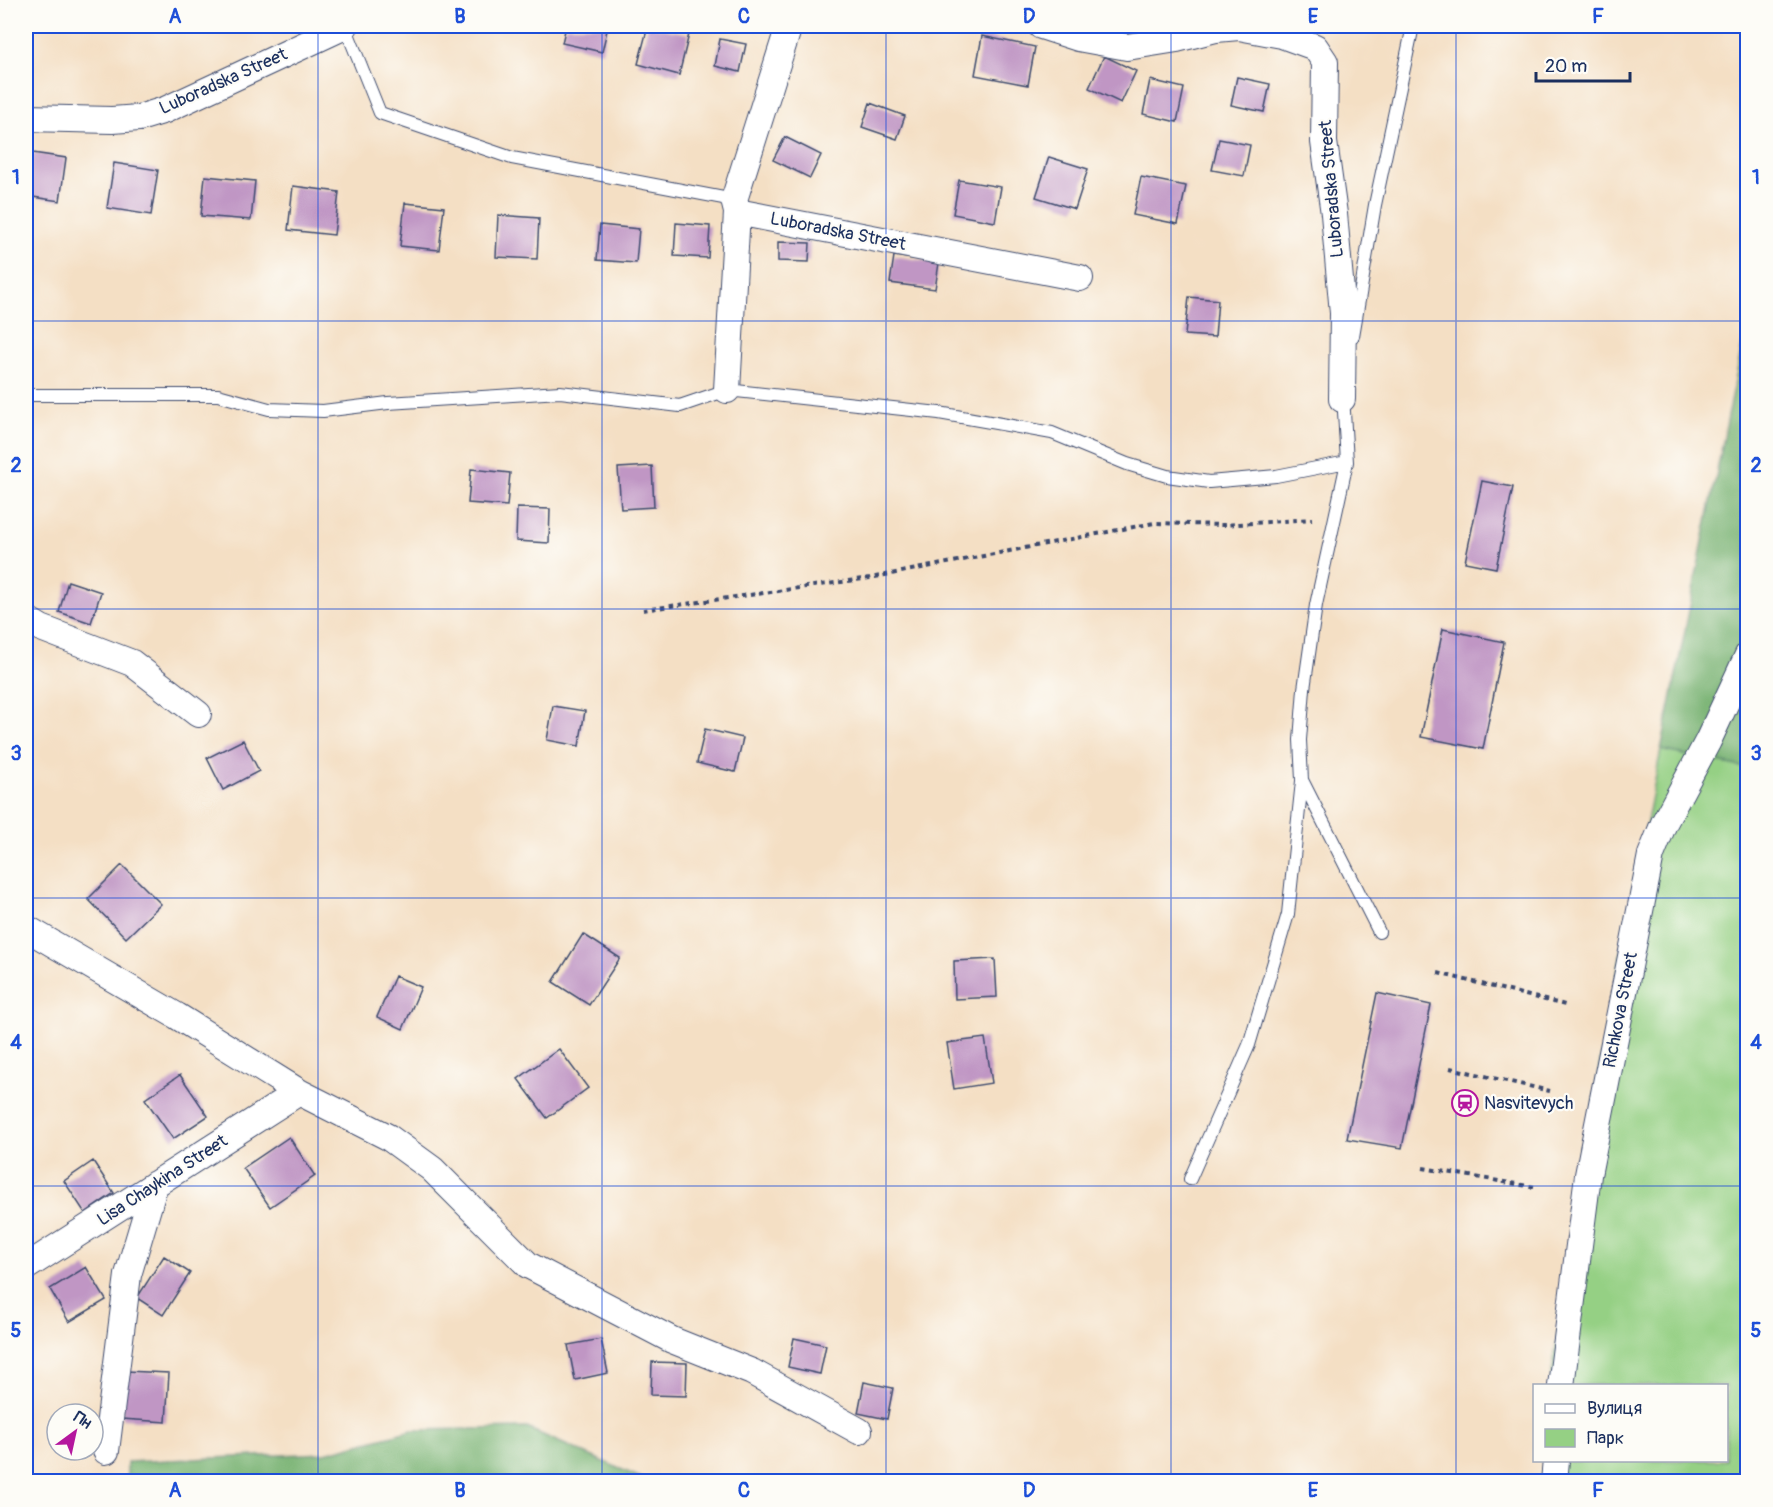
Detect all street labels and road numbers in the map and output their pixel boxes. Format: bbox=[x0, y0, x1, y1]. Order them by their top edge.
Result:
street label: Luboradska Street bbox=[155, 43, 292, 120]
street label: Luboradska Street bbox=[1314, 118, 1349, 259]
street label: Luboradska Street bbox=[768, 207, 909, 256]
street label: Richkova Street bbox=[1598, 949, 1643, 1070]
street label: Lisa Chaykina Street bbox=[93, 1129, 233, 1231]

